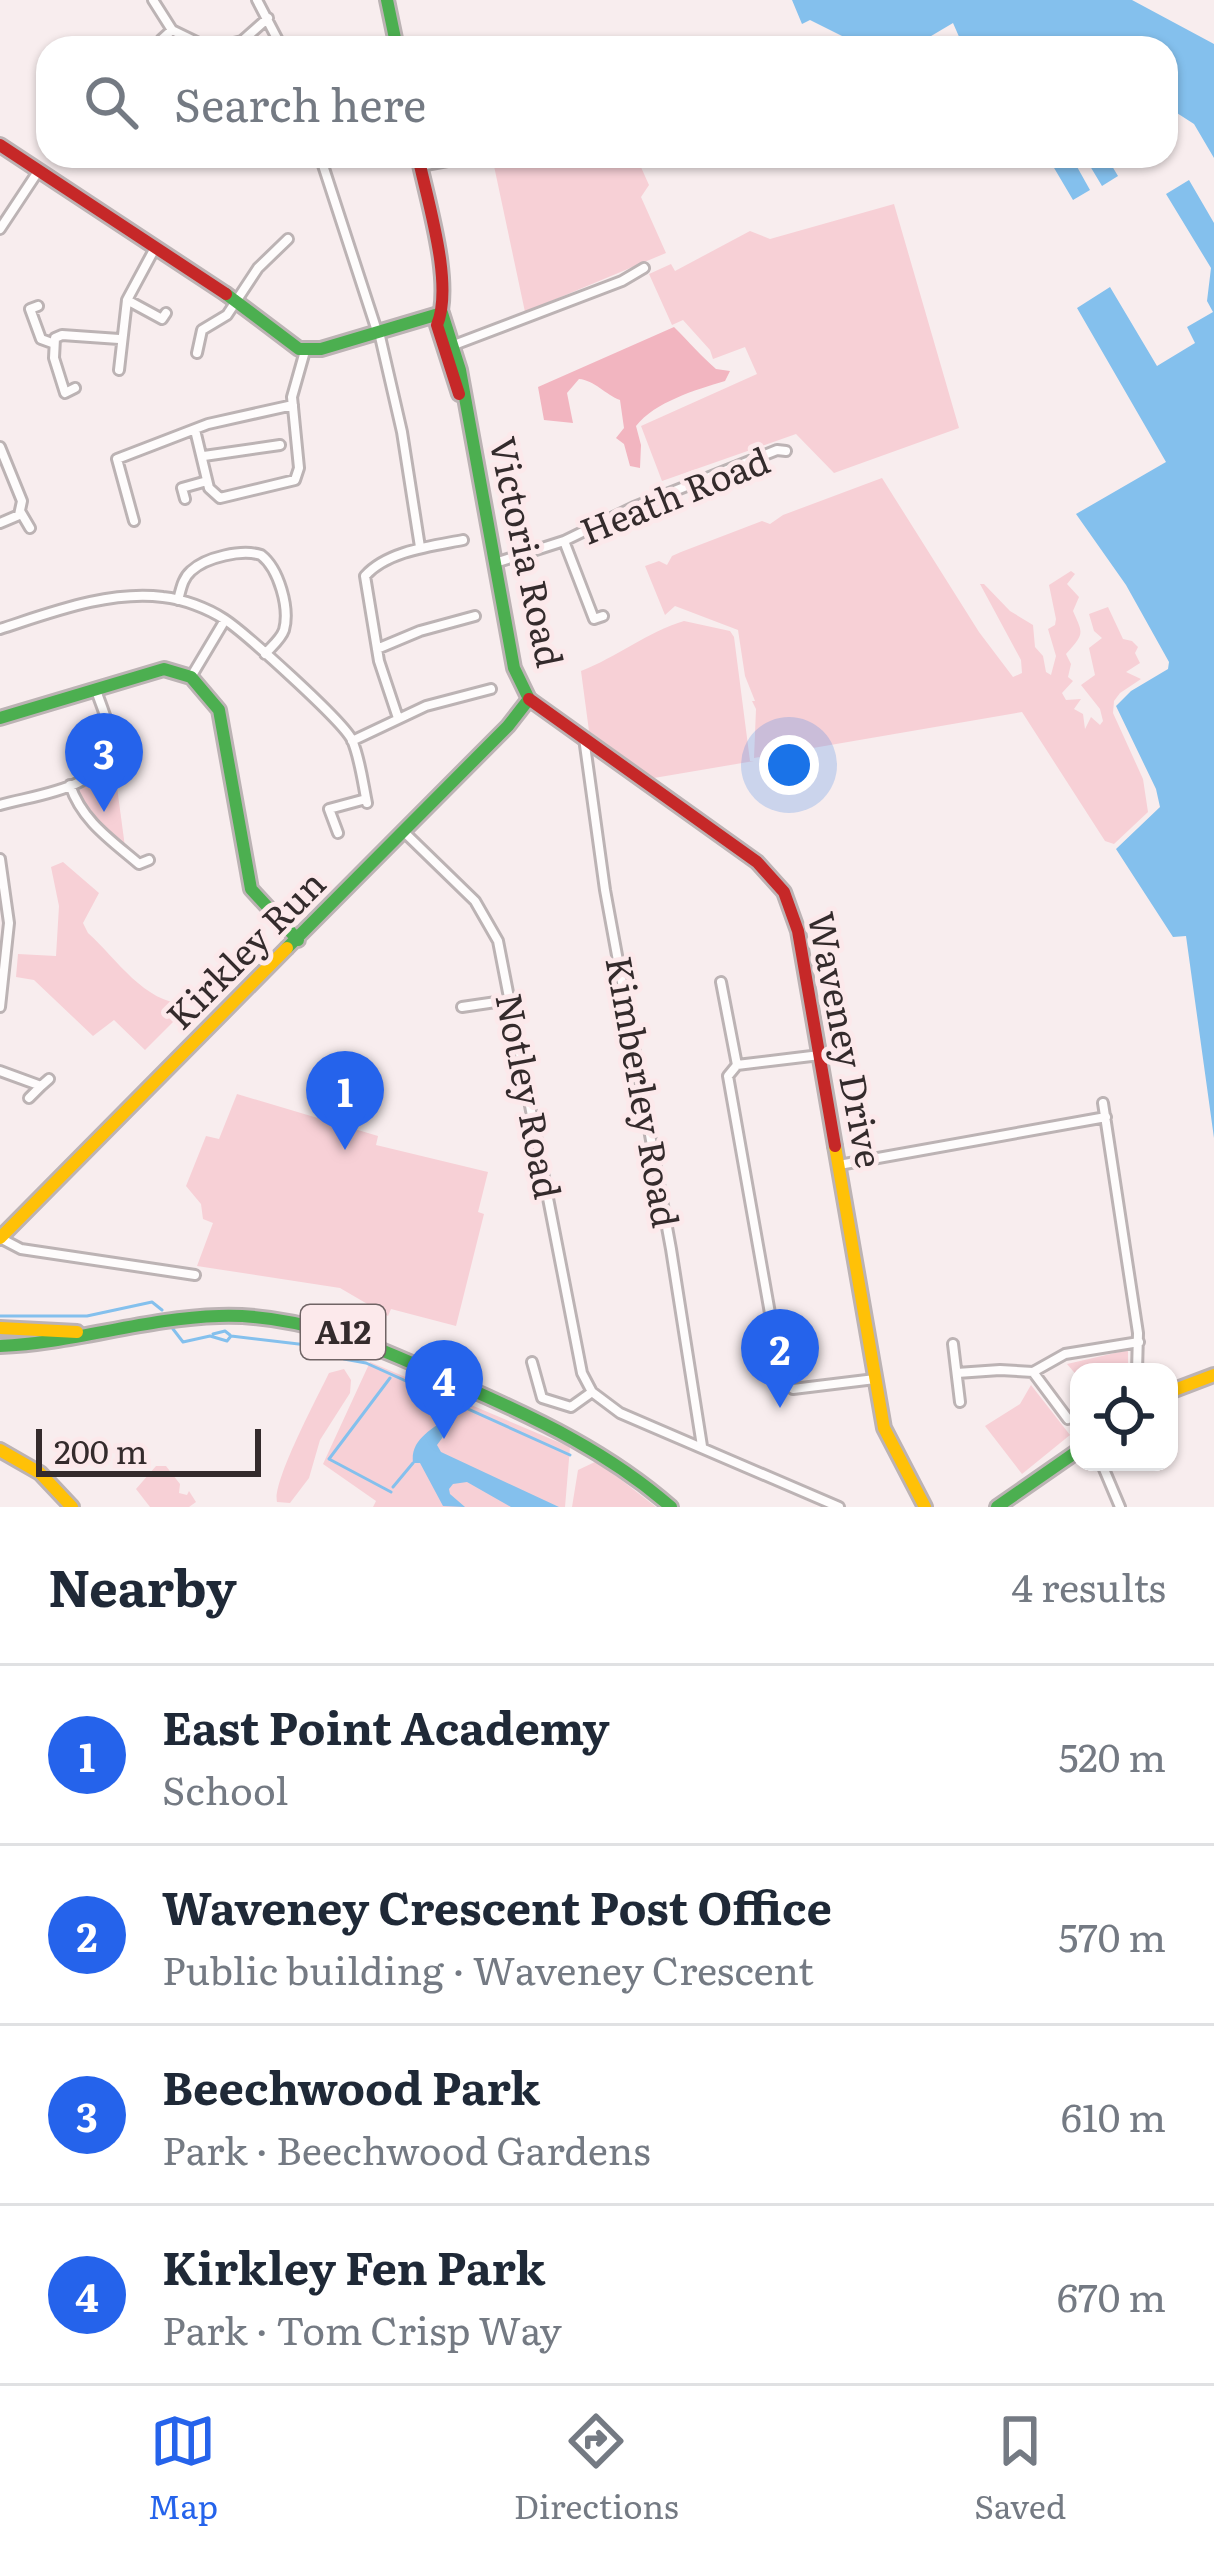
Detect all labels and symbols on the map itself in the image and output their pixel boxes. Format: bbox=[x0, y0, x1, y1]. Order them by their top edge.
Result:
street label: Victoria Road bbox=[478, 431, 579, 671]
street label: Heath Road bbox=[572, 432, 777, 556]
pin: 3 bbox=[65, 713, 143, 812]
your location bbox=[759, 735, 819, 795]
street label: Kirkley Run bbox=[153, 857, 336, 1040]
street label: Waveney Drive bbox=[797, 907, 898, 1172]
street label: Kimberley Road bbox=[595, 952, 694, 1231]
street label: Notley Road bbox=[485, 988, 576, 1203]
pin: 1 bbox=[306, 1051, 384, 1150]
road number: A12 bbox=[301, 1305, 385, 1359]
pin: 2 bbox=[741, 1309, 819, 1408]
pin: 4 bbox=[405, 1340, 483, 1439]
scale bar bbox=[36, 1423, 261, 1476]

